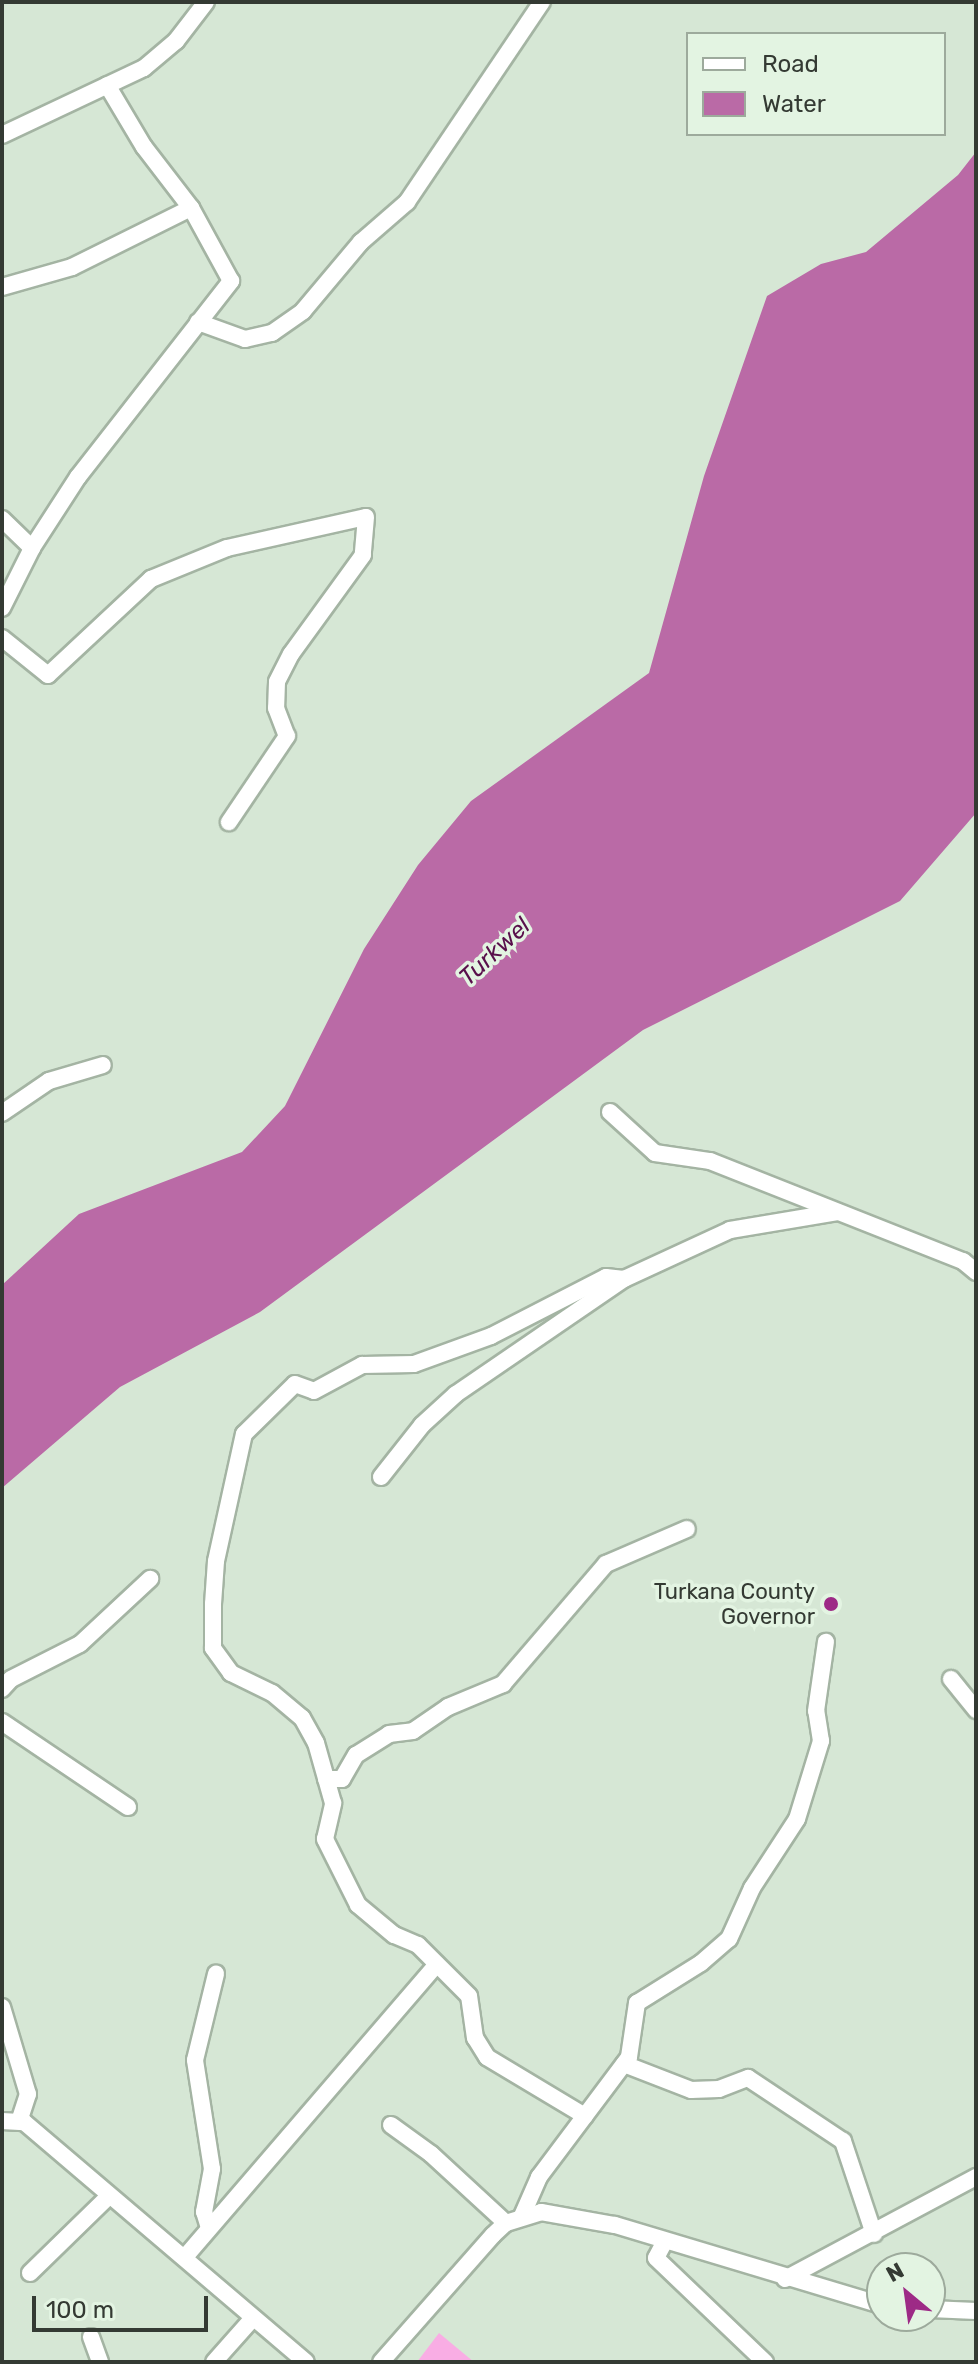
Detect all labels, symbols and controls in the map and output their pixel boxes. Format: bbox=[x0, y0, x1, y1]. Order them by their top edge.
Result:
legend bbox=[686, 32, 946, 136]
text: Road bbox=[762, 50, 819, 78]
text: Water bbox=[762, 90, 826, 118]
water label: Turkwel bbox=[454, 912, 536, 992]
place label: Turkana County Governor bbox=[654, 1578, 815, 1630]
marker: Turkana County Governor bbox=[822, 1595, 840, 1613]
north arrow bbox=[866, 2252, 946, 2332]
text: N bbox=[882, 2257, 909, 2288]
scale bar bbox=[36, 2280, 212, 2330]
text: 100 m bbox=[46, 2296, 114, 2324]

